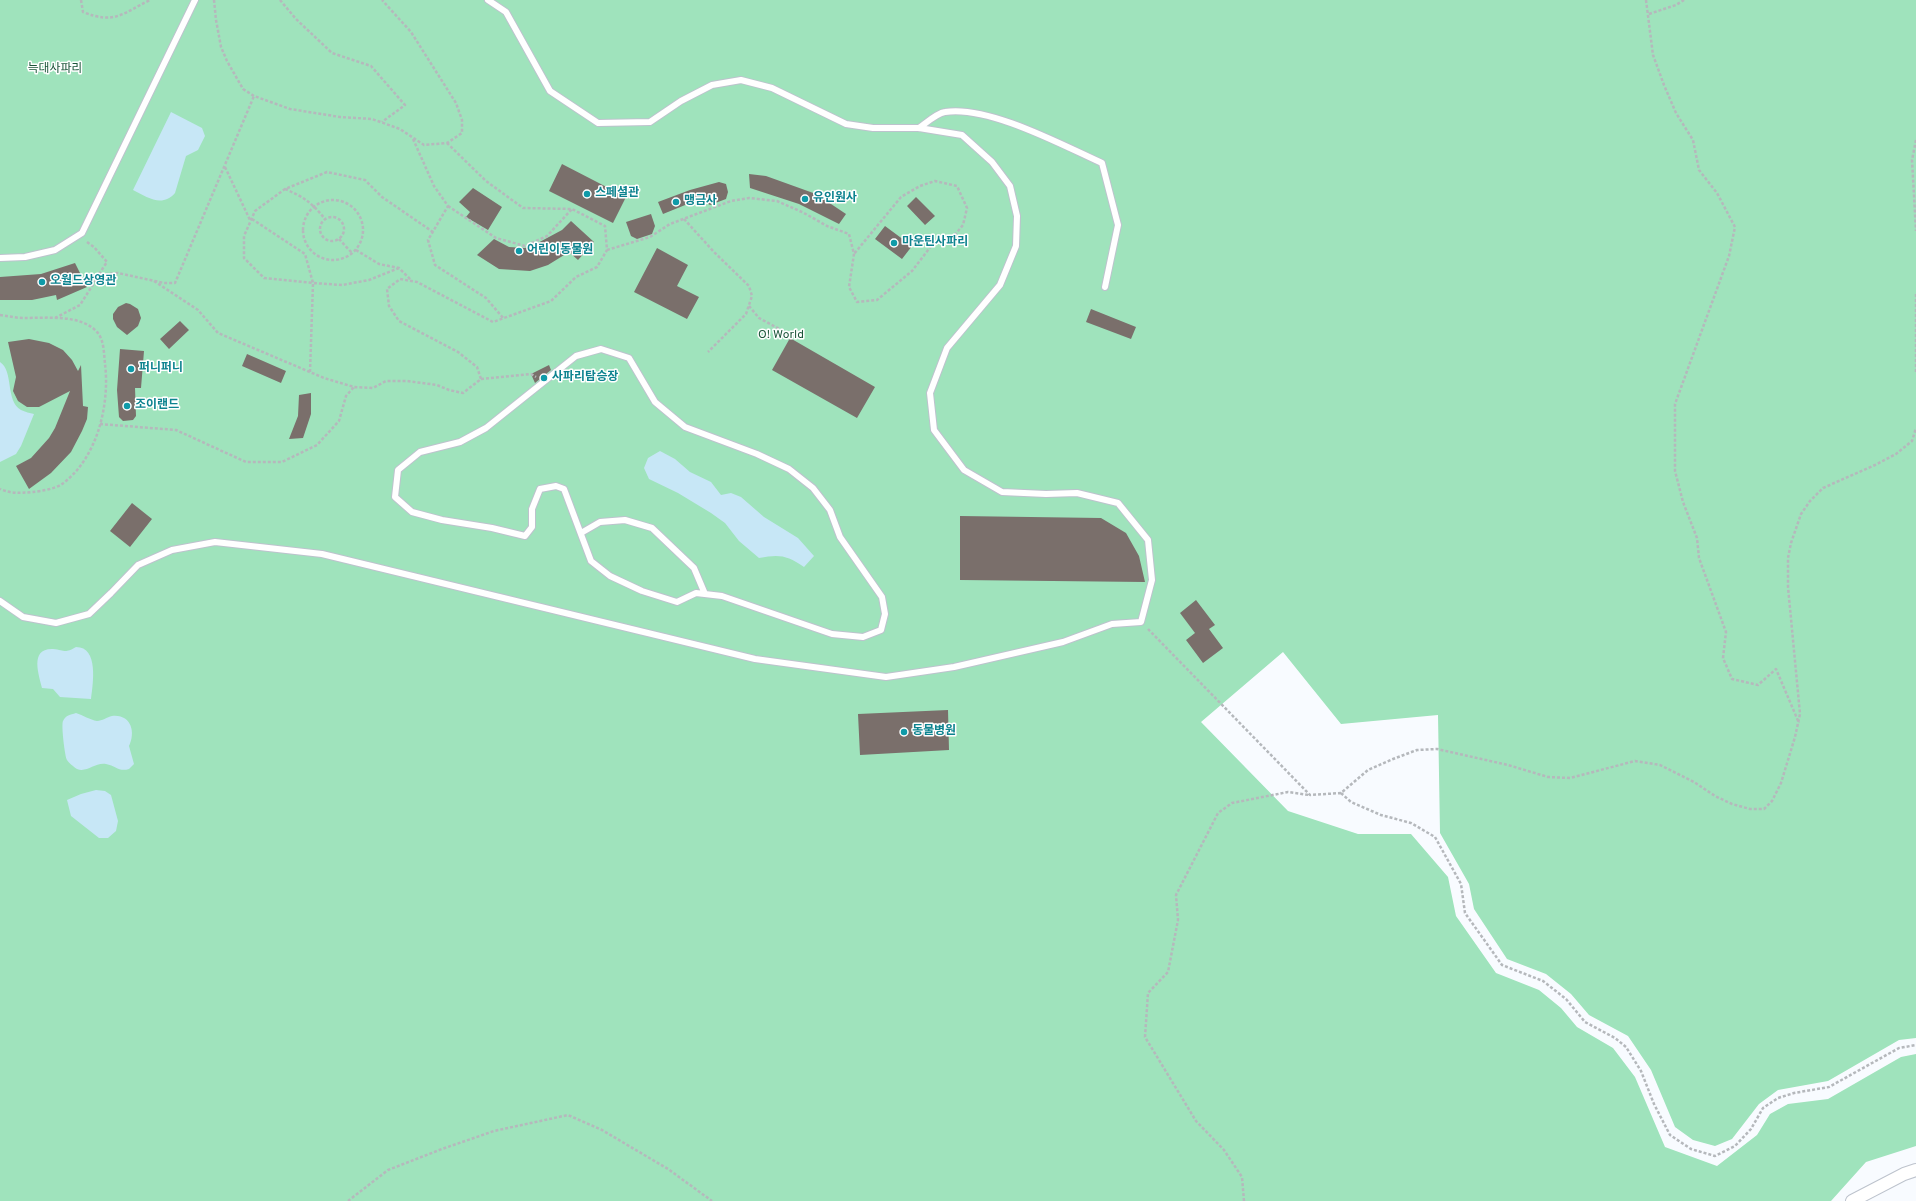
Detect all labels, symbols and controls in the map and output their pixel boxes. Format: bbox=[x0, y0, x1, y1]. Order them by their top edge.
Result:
park label: 늑대사파리 bbox=[27, 63, 83, 77]
place label: 스페셜관 bbox=[595, 187, 639, 201]
marker: 스페셜관 bbox=[582, 189, 592, 199]
place label: 유인원사 bbox=[813, 192, 857, 206]
marker: 유인원사 bbox=[800, 194, 810, 204]
place label: 맹금사 bbox=[684, 195, 717, 209]
marker: 맹금사 bbox=[671, 197, 681, 207]
place label: 마운틴사파리 bbox=[902, 236, 968, 250]
marker: 마운틴사파리 bbox=[889, 238, 899, 248]
place label: 어린이동물원 bbox=[527, 244, 593, 258]
marker: 어린이동물원 bbox=[514, 246, 524, 256]
place label: 오월드상영관 bbox=[50, 275, 116, 289]
marker: 오월드상영관 bbox=[37, 277, 47, 287]
park label: O! World bbox=[758, 329, 804, 343]
place label: 퍼니퍼니 bbox=[139, 362, 183, 376]
marker: 퍼니퍼니 bbox=[126, 364, 136, 374]
place label: 사파리탐승장 bbox=[552, 371, 618, 385]
marker: 사파리탐승장 bbox=[539, 373, 549, 383]
place label: 조이랜드 bbox=[135, 399, 179, 413]
marker: 조이랜드 bbox=[122, 401, 132, 411]
place label: 동물병원 bbox=[912, 725, 956, 739]
marker: 동물병원 bbox=[899, 727, 909, 737]

